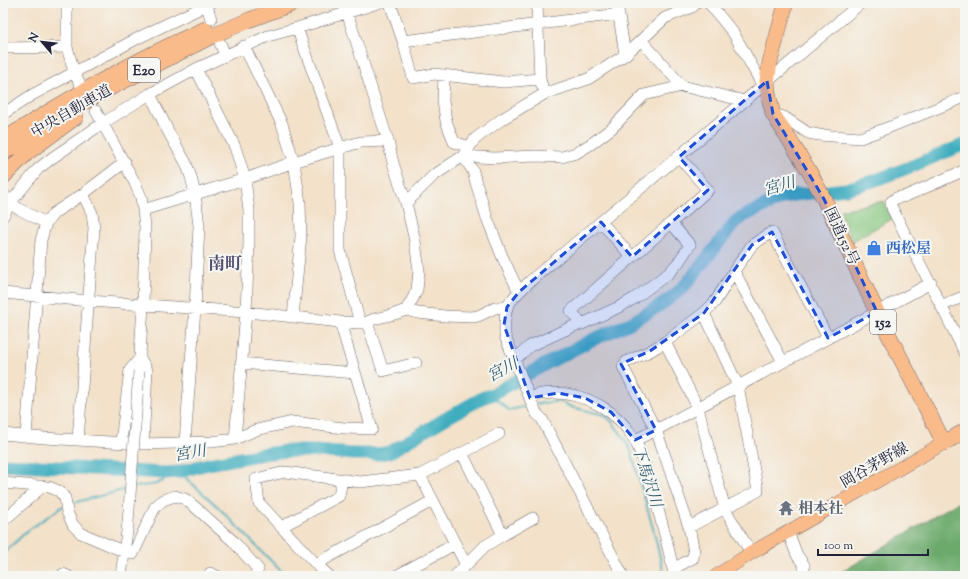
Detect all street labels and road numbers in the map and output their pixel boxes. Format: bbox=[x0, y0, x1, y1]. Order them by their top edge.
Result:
road number: E20 bbox=[128, 58, 160, 82]
street label: 中央自動車道 bbox=[28, 81, 116, 144]
street label: 国道152号 bbox=[818, 204, 863, 269]
road number: 152 bbox=[870, 310, 896, 334]
street label: 岡谷茅野線 bbox=[837, 438, 912, 494]

